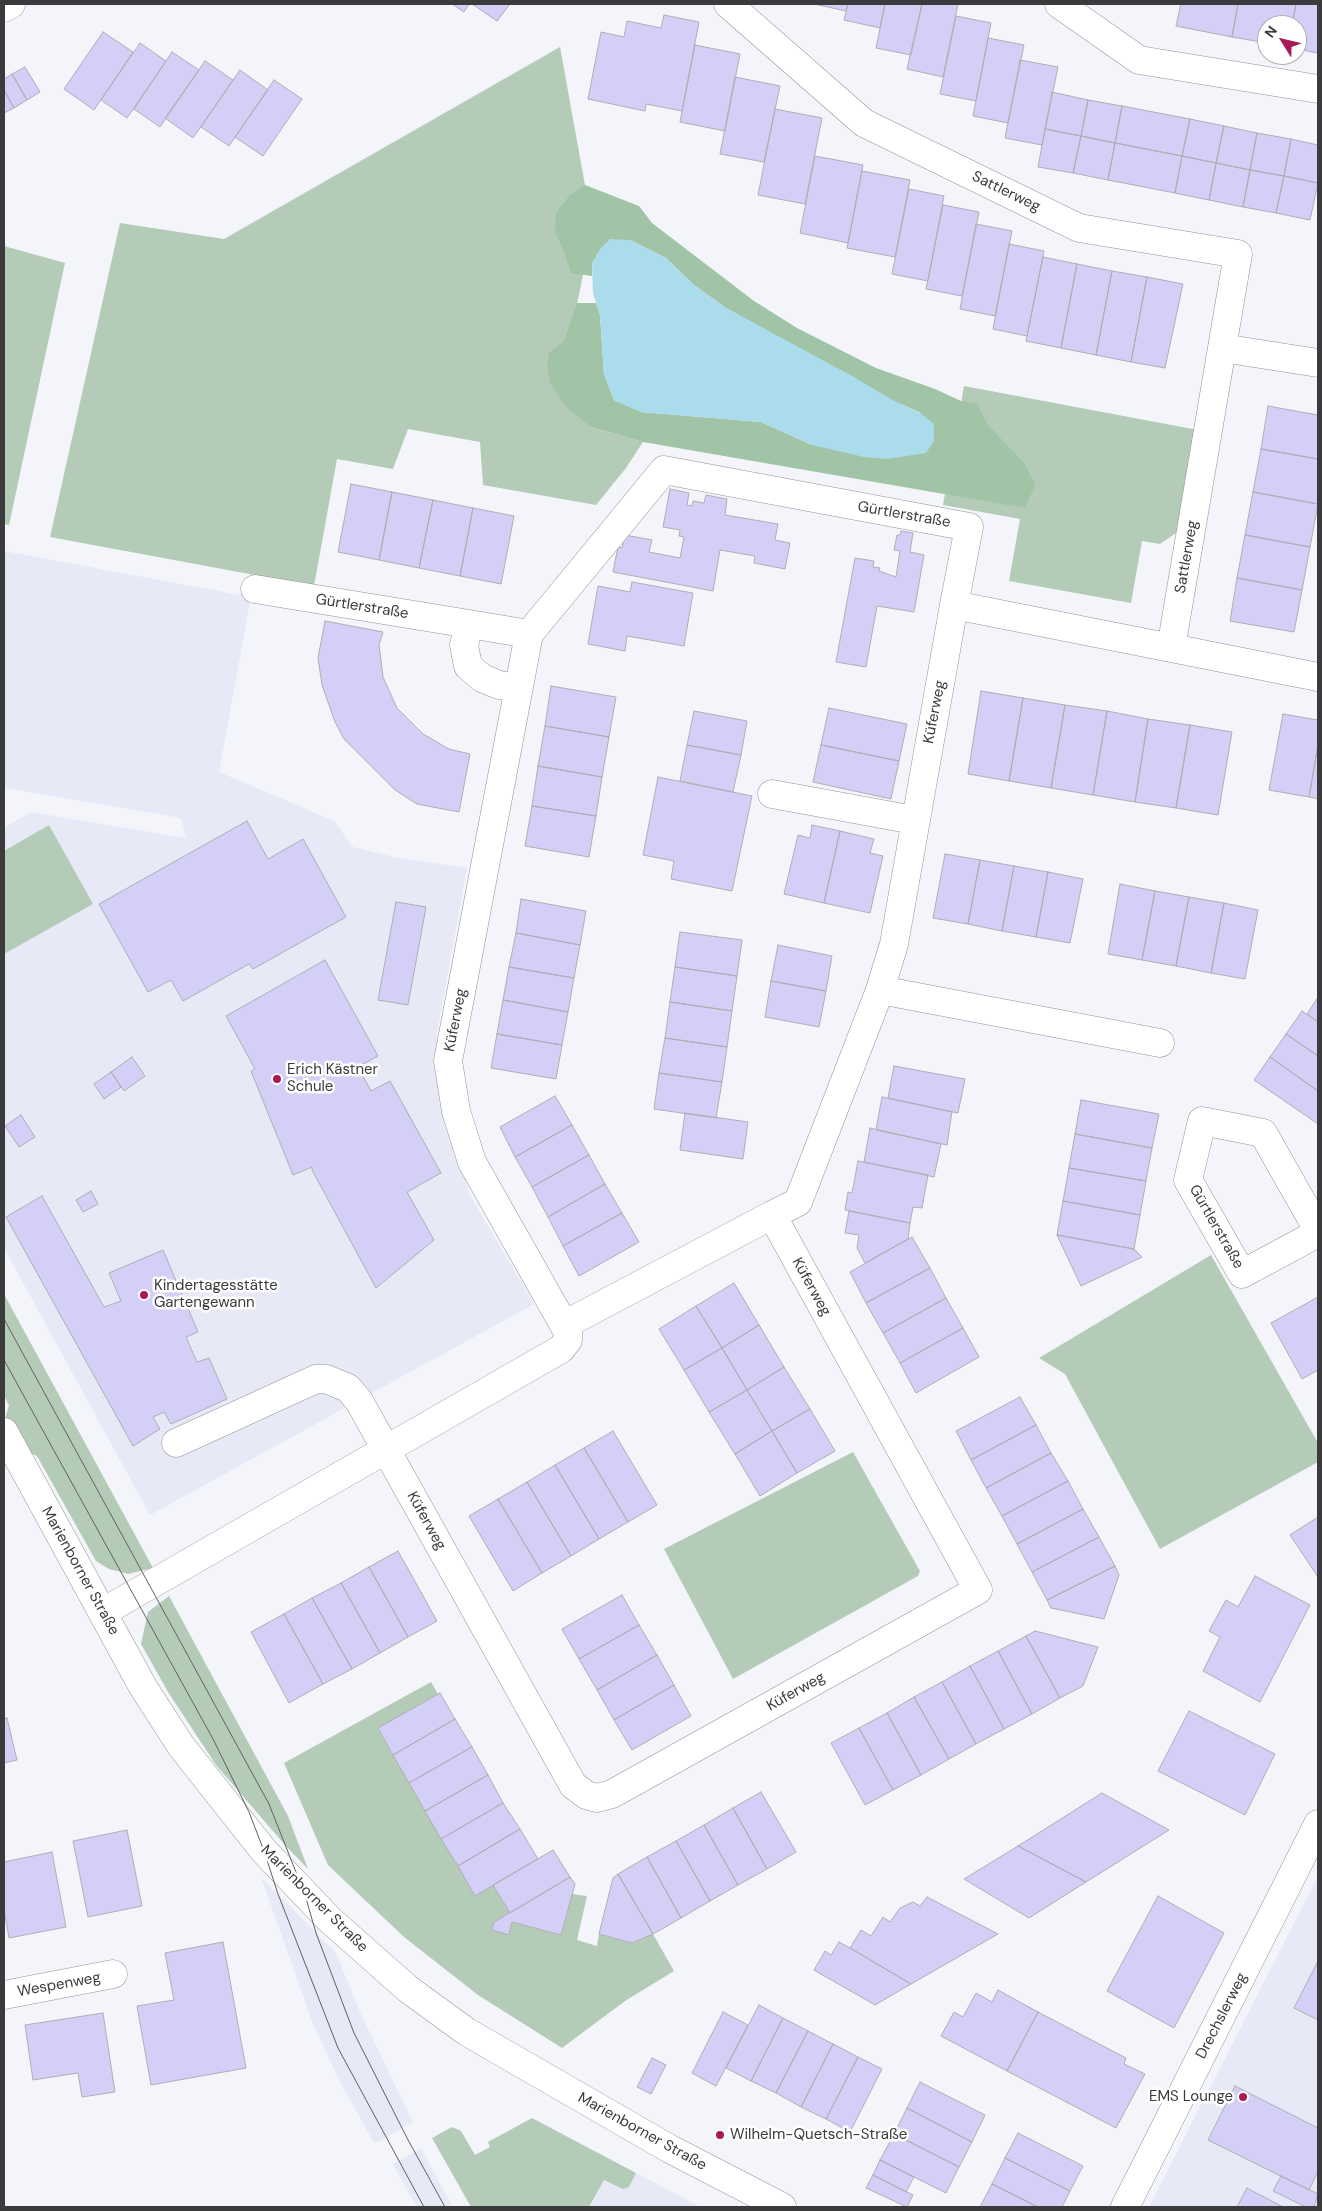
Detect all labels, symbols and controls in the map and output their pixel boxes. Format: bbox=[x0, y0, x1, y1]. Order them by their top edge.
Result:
north arrow bbox=[1257, 15, 1307, 65]
text: N bbox=[1260, 22, 1281, 41]
street label: Sattlerweg bbox=[969, 168, 1043, 216]
street label: Gürtlerstraße bbox=[856, 498, 952, 532]
street label: Sattlerweg bbox=[1172, 519, 1202, 595]
street label: Gürtlerstraße bbox=[314, 591, 410, 623]
street label: Küferweg bbox=[920, 679, 950, 745]
street label: Küferweg bbox=[441, 987, 471, 1053]
place label: Erich Kästner Schule bbox=[287, 1061, 378, 1096]
marker: Erich Kästner Schule bbox=[271, 1073, 283, 1085]
street label: Gürtlerstraße bbox=[1185, 1182, 1247, 1272]
street label: Küferweg bbox=[788, 1255, 834, 1319]
place label: Kindertagesstätte Gartengewann bbox=[154, 1277, 278, 1312]
marker: Kindertagesstätte Gartengewann bbox=[138, 1289, 150, 1301]
street label: Küferweg bbox=[403, 1489, 449, 1553]
street label: Marienborner Straße bbox=[37, 1504, 123, 1638]
street label: Küferweg bbox=[764, 1669, 828, 1715]
street label: Marienborner Straße bbox=[257, 1842, 371, 1956]
street label: Wespenweg bbox=[16, 1969, 102, 2001]
street label: Drechslerweg bbox=[1193, 1970, 1251, 2062]
place label: EMS Lounge bbox=[1149, 2088, 1233, 2106]
street label: Marienborner Straße bbox=[575, 2089, 709, 2175]
marker: EMS Lounge bbox=[1237, 2091, 1249, 2103]
place label: Wilhelm-Quetsch-Straße bbox=[730, 2126, 907, 2144]
marker: Wilhelm-Quetsch-Straße bbox=[714, 2129, 726, 2141]

